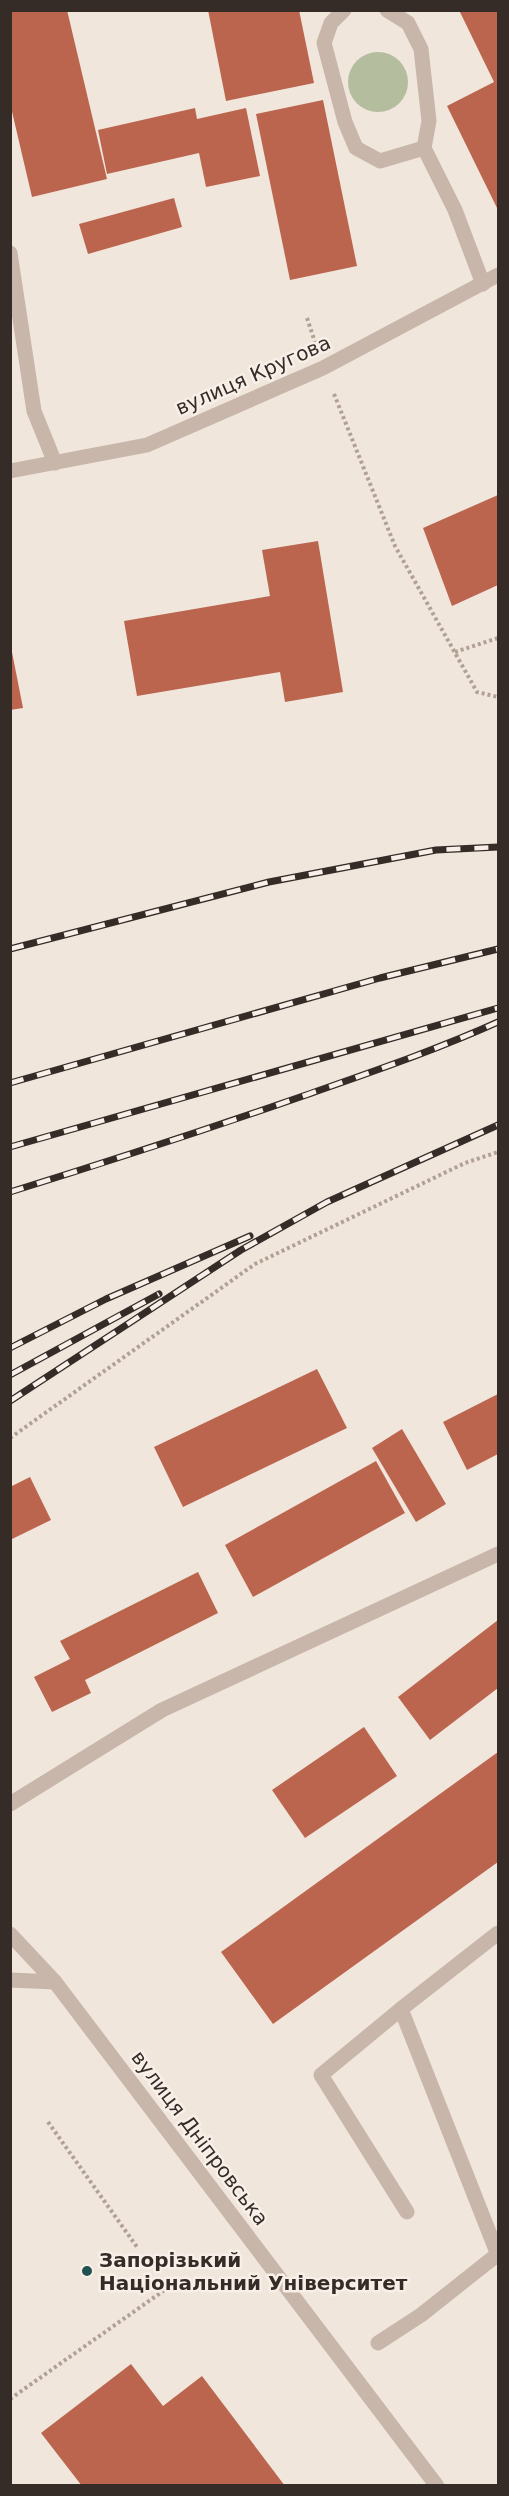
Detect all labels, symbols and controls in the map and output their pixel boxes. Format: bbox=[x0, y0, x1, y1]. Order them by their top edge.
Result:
street label: вулиця Кругова bbox=[172, 330, 334, 420]
street label: вулиця Дніпровська bbox=[126, 2046, 274, 2230]
place label: Запорізький Національний Університет bbox=[99, 2248, 408, 2295]
marker: Запорізький Національний Університет bbox=[80, 2264, 94, 2278]

